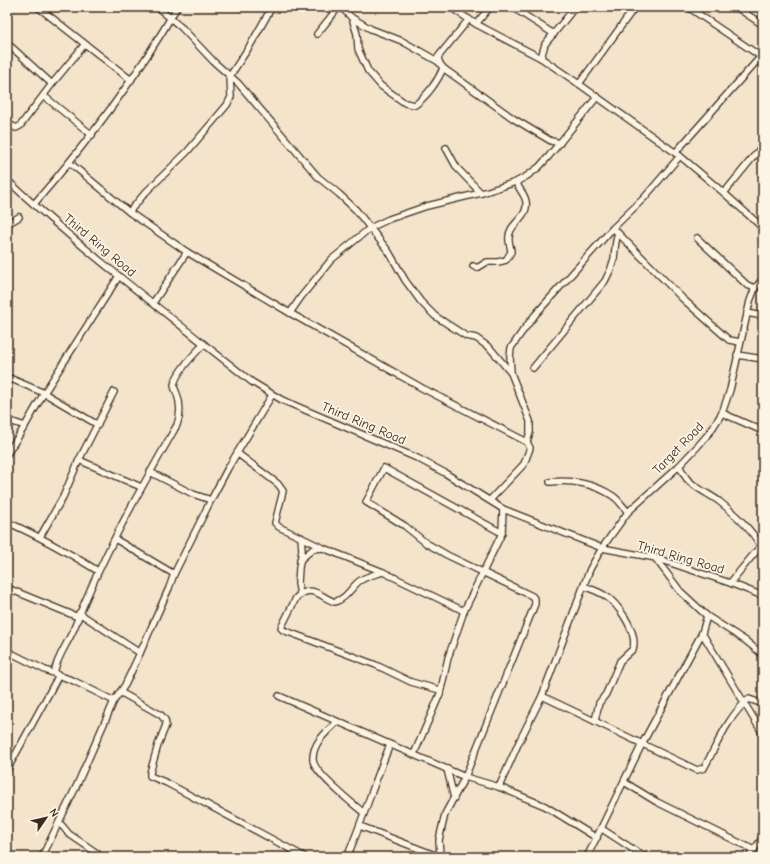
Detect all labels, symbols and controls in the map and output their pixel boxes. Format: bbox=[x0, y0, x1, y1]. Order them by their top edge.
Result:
street label: Third Ring Road bbox=[61, 210, 139, 280]
street label: Third Ring Road bbox=[320, 399, 408, 447]
street label: Target Road bbox=[649, 419, 707, 477]
street label: Third Ring Road bbox=[636, 537, 726, 577]
north arrow bbox=[26, 798, 66, 838]
text: N bbox=[46, 806, 61, 819]

